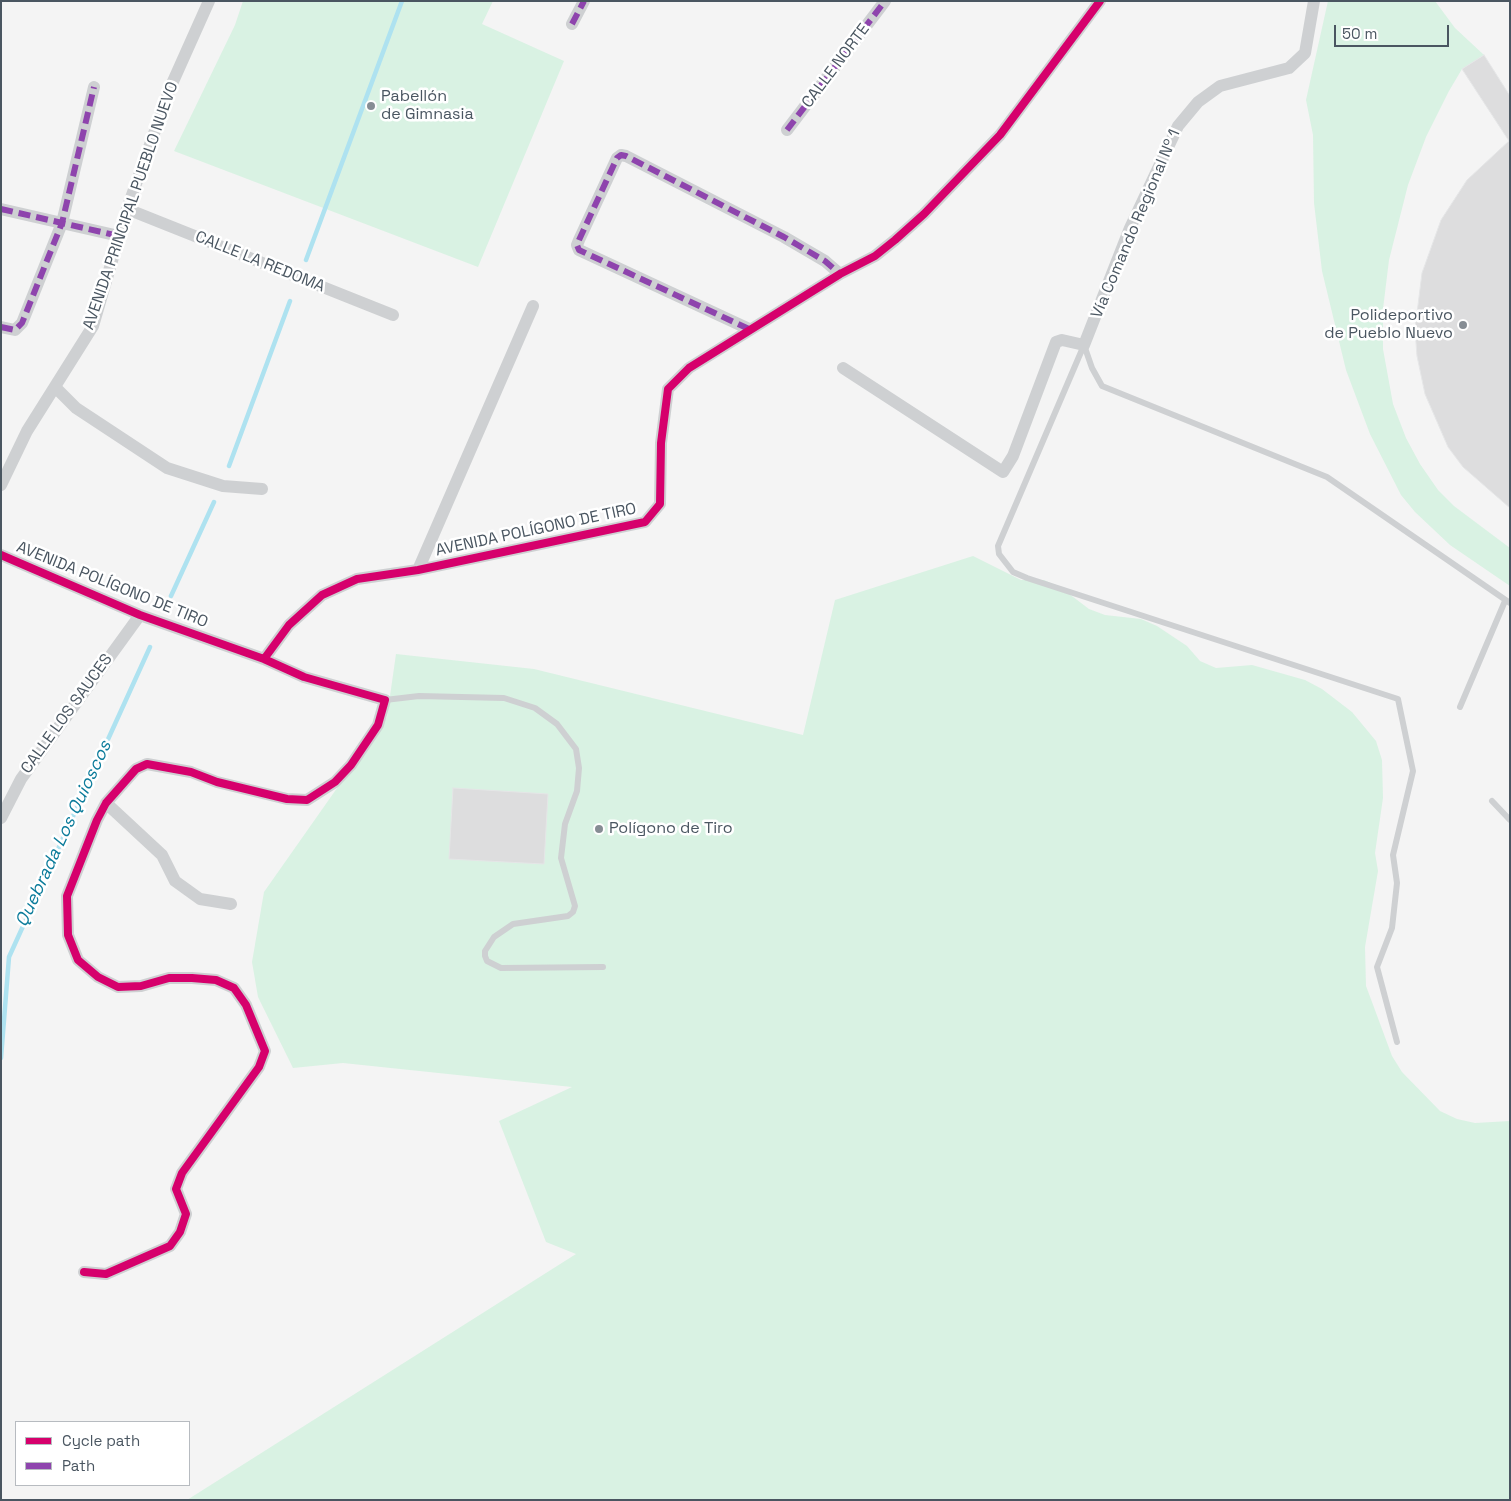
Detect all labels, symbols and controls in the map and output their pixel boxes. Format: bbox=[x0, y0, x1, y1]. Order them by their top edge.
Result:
scale bar bbox=[1336, 15, 1451, 47]
street label: CALLE NORTE bbox=[798, 20, 874, 112]
text: 50 m bbox=[1342, 24, 1377, 43]
street label: AVENIDA PRINCIPAL PUEBLO NUEVO bbox=[79, 79, 183, 333]
place label: Pabellón de Gimnasia bbox=[381, 87, 474, 125]
marker: Pabellón de Gimnasia bbox=[365, 100, 377, 112]
street label: Vía Comando Regional Nº 1 bbox=[1087, 127, 1185, 321]
street label: CALLE LA REDOMA bbox=[192, 227, 328, 297]
place label: Polideportivo de Pueblo Nuevo bbox=[1324, 306, 1453, 344]
marker: Polideportivo de Pueblo Nuevo bbox=[1457, 319, 1469, 331]
street label: AVENIDA POLÍGONO DE TIRO bbox=[434, 499, 638, 561]
street label: AVENIDA POLÍGONO DE TIRO bbox=[13, 538, 211, 632]
street label: CALLE LOS SAUCES bbox=[17, 650, 117, 778]
water label: Quebrada Los Quioscos bbox=[11, 737, 117, 931]
place label: Polígono de Tiro bbox=[609, 819, 733, 839]
marker: Polígono de Tiro bbox=[593, 823, 605, 835]
legend bbox=[15, 1421, 190, 1486]
text: Cycle path bbox=[62, 1431, 140, 1450]
text: Path bbox=[62, 1456, 95, 1475]

